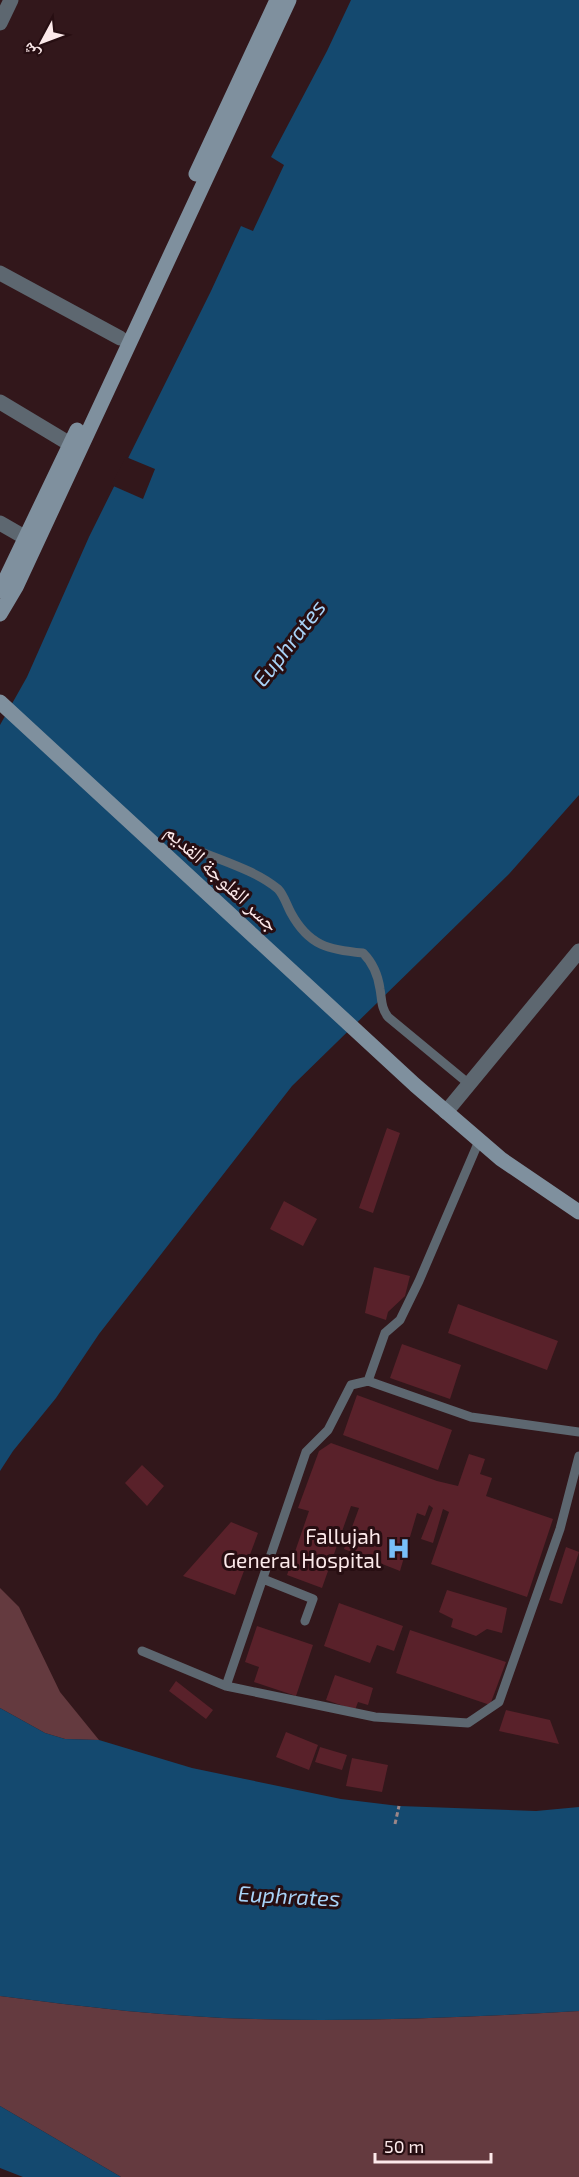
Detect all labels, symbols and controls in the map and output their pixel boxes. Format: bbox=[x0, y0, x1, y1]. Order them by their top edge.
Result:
north arrow bbox=[12, 12, 72, 72]
text: ش bbox=[18, 39, 44, 65]
water label: Euphrates bbox=[246, 594, 330, 691]
street label: جسر الفلوجة القديم bbox=[159, 818, 285, 938]
place label: Fallujah General Hospital bbox=[223, 1523, 382, 1572]
hospital icon: Fallujah General Hospital bbox=[386, 1536, 412, 1562]
water label: Euphrates bbox=[237, 1879, 341, 1911]
scale bar bbox=[375, 2126, 490, 2164]
text: 50 m bbox=[384, 2135, 424, 2157]

